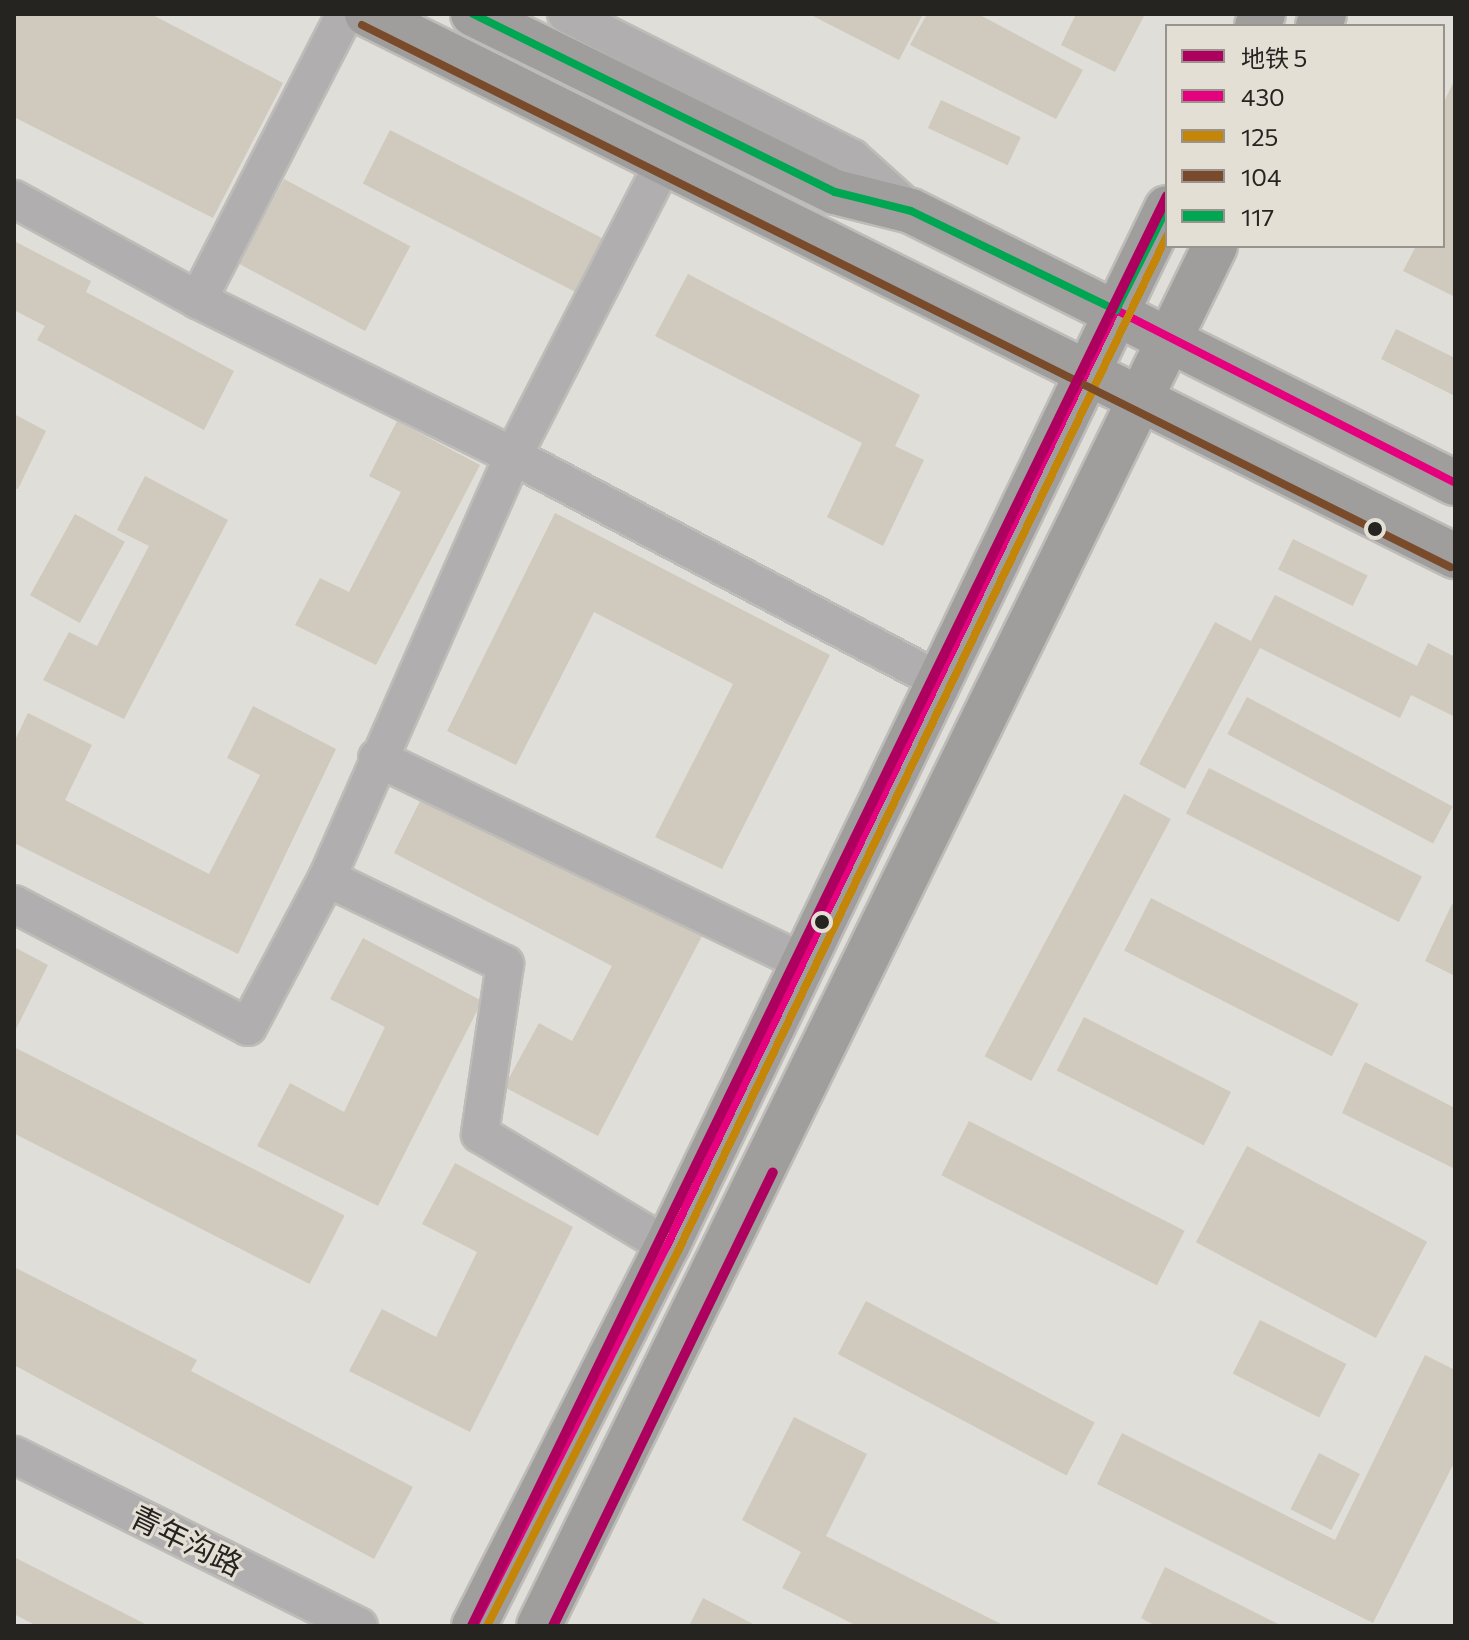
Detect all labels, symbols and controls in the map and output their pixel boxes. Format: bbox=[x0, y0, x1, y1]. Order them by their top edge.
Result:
legend bbox=[1165, 24, 1445, 248]
text: 地铁 5 bbox=[1241, 43, 1307, 72]
text: 430 bbox=[1241, 82, 1285, 111]
text: 125 bbox=[1241, 122, 1278, 151]
text: 104 bbox=[1241, 162, 1281, 191]
text: 117 bbox=[1241, 202, 1274, 231]
unlabelled marker bbox=[1367, 521, 1383, 537]
unlabelled marker bbox=[814, 914, 830, 930]
street label: 青年沟路 bbox=[125, 1498, 249, 1582]

